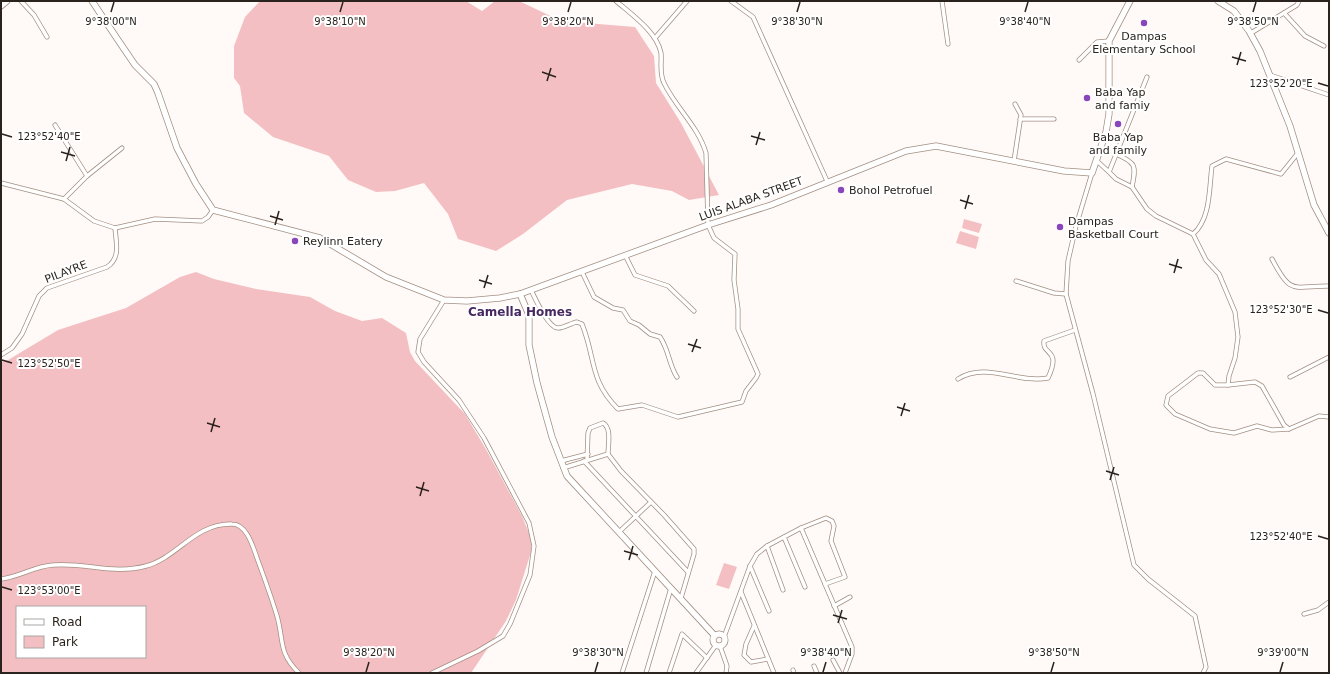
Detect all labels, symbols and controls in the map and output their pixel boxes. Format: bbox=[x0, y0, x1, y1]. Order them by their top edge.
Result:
text: 9°38'00"N bbox=[85, 16, 137, 27]
text: 9°38'10"N bbox=[314, 16, 366, 27]
text: 9°38'20"N bbox=[542, 16, 594, 27]
text: 9°38'30"N bbox=[771, 16, 823, 27]
text: 9°38'40"N bbox=[999, 16, 1051, 27]
text: 9°38'50"N bbox=[1227, 16, 1279, 27]
marker: Dampas Elementary School bbox=[1139, 18, 1149, 28]
place label: Dampas Elementary School bbox=[1092, 30, 1196, 56]
text: 123°52'20"E bbox=[1249, 78, 1313, 89]
place label: Baba Yap and famiy bbox=[1095, 86, 1151, 112]
marker: Baba Yap and famiy bbox=[1082, 93, 1092, 103]
marker: Baba Yap and family bbox=[1113, 119, 1123, 129]
text: 123°52'40"E bbox=[17, 131, 81, 142]
place label: Baba Yap and family bbox=[1089, 131, 1148, 157]
street label: LUIS ALABA STREET bbox=[697, 174, 805, 224]
place label: Bohol Petrofuel bbox=[849, 184, 933, 197]
marker: Bohol Petrofuel bbox=[836, 185, 846, 195]
place label: Dampas Basketball Court bbox=[1068, 215, 1159, 241]
marker: Dampas Basketball Court bbox=[1055, 222, 1065, 232]
place label: Reylinn Eatery bbox=[303, 235, 383, 248]
marker: Reylinn Eatery bbox=[290, 236, 300, 246]
street label: PILAYRE bbox=[43, 258, 89, 286]
text: 123°52'30"E bbox=[1249, 304, 1313, 315]
district label: Camella Homes bbox=[468, 305, 572, 319]
text: 123°52'50"E bbox=[17, 358, 81, 369]
text: 123°52'40"E bbox=[1249, 531, 1313, 542]
text: 123°53'00"E bbox=[17, 585, 81, 596]
legend bbox=[16, 606, 146, 658]
text: Road bbox=[52, 615, 82, 629]
text: Park bbox=[52, 635, 78, 649]
text: 9°38'20"N bbox=[343, 647, 395, 658]
text: 9°38'30"N bbox=[572, 647, 624, 658]
text: 9°38'40"N bbox=[800, 647, 852, 658]
text: 9°38'50"N bbox=[1028, 647, 1080, 658]
text: 9°39'00"N bbox=[1257, 647, 1309, 658]

